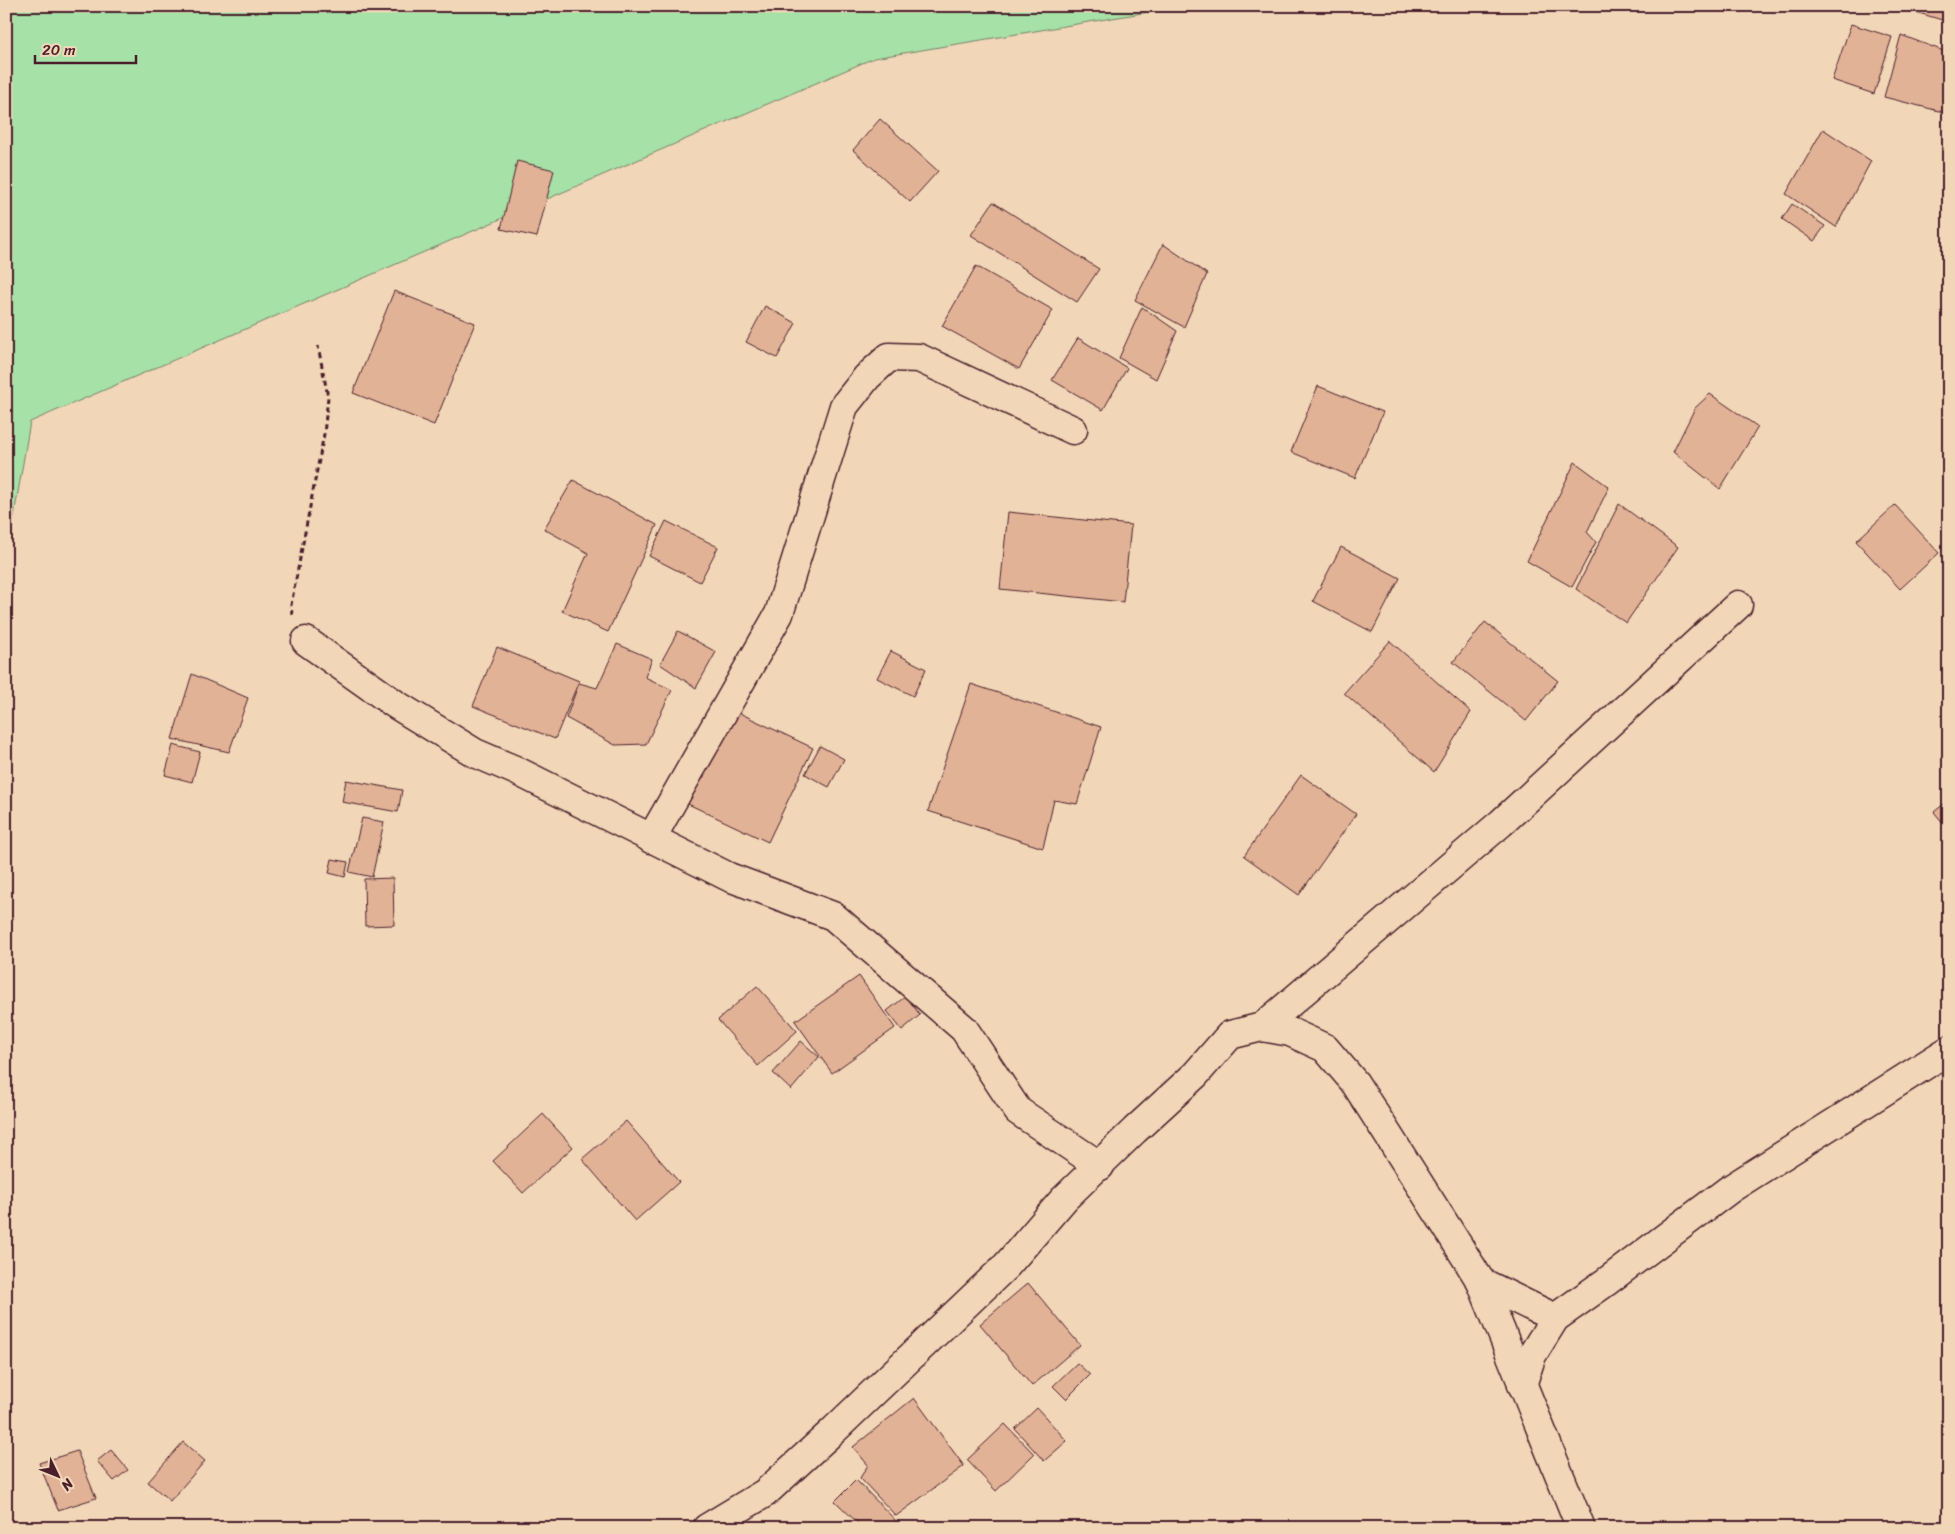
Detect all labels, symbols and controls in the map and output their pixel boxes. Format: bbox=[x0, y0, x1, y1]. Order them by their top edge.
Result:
scale bar bbox=[35, 32, 136, 64]
text: 20 m bbox=[42, 37, 76, 63]
north arrow bbox=[32, 1452, 82, 1502]
text: N bbox=[54, 1472, 80, 1497]

